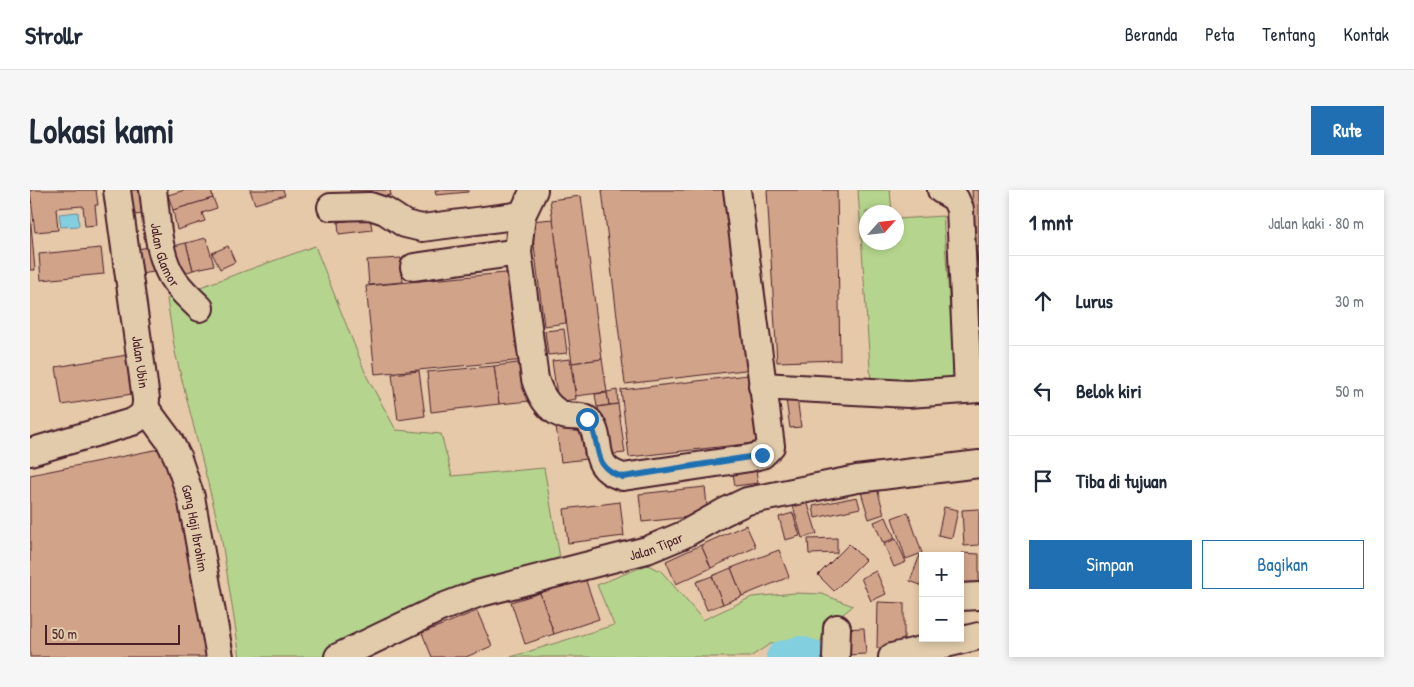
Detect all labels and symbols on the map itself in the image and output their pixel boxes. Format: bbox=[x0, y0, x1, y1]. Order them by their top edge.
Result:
north arrow bbox=[859, 205, 904, 250]
street label: Jalan Glamor bbox=[147, 222, 185, 291]
street label: Jalan Ubin bbox=[128, 335, 154, 389]
route start bbox=[576, 408, 599, 431]
route end bbox=[751, 444, 774, 467]
street label: Gang Haji Ibrohim bbox=[178, 482, 214, 573]
street label: Jalan Tipar bbox=[627, 526, 686, 564]
scale bar bbox=[45, 622, 180, 645]

